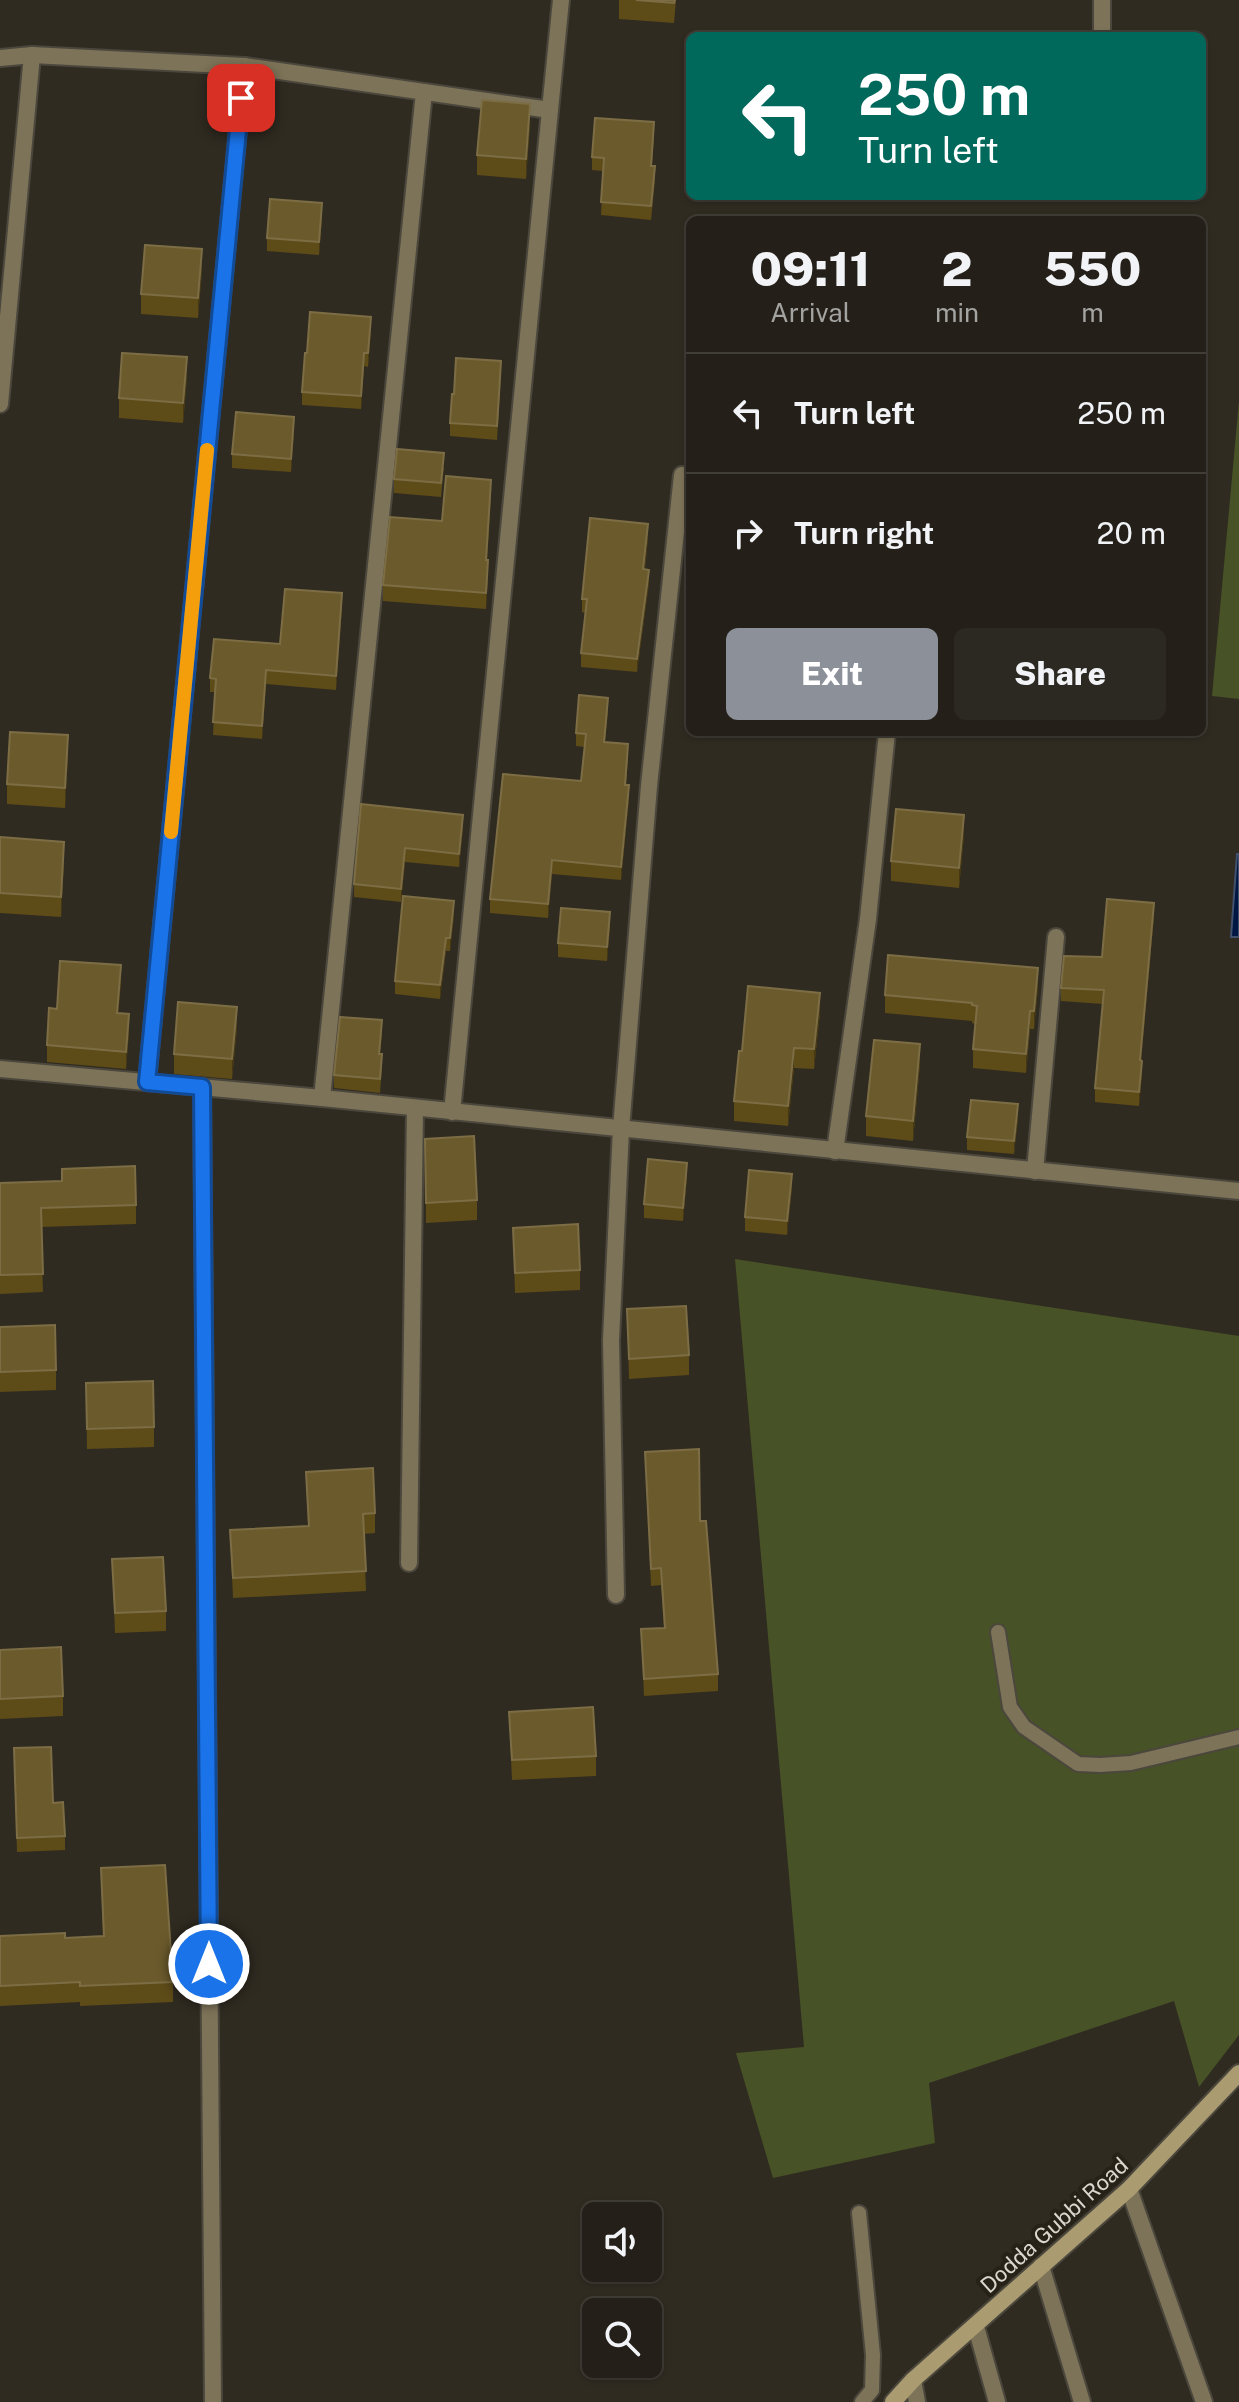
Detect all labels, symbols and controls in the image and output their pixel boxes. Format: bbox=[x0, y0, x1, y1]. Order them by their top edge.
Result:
text: 250 m bbox=[858, 62, 1030, 128]
pin bbox=[207, 64, 275, 132]
icon: left bbox=[726, 64, 830, 168]
icon: arrive bbox=[219, 76, 263, 120]
text: Turn left bbox=[858, 129, 999, 171]
text: 09:11 bbox=[751, 240, 870, 297]
text: 2 bbox=[941, 240, 973, 297]
text: 550 bbox=[1044, 240, 1142, 297]
text: Arrival bbox=[770, 297, 851, 328]
text: min bbox=[935, 297, 979, 328]
text: m bbox=[1081, 297, 1104, 328]
icon: left bbox=[726, 391, 770, 435]
text: Turn left bbox=[794, 395, 915, 431]
text: 250 m bbox=[1077, 395, 1166, 431]
icon: right bbox=[726, 511, 770, 555]
text: Turn right bbox=[794, 515, 934, 551]
text: 20 m bbox=[1097, 515, 1166, 551]
button: Exit bbox=[726, 628, 938, 720]
button: Share bbox=[954, 628, 1166, 720]
position arrow bbox=[167, 1922, 251, 2006]
street label: Dodda Gubbi Road bbox=[975, 2152, 1133, 2298]
map controls bbox=[582, 2202, 662, 2378]
button: sound bbox=[582, 2202, 662, 2282]
button: search bbox=[582, 2298, 662, 2378]

